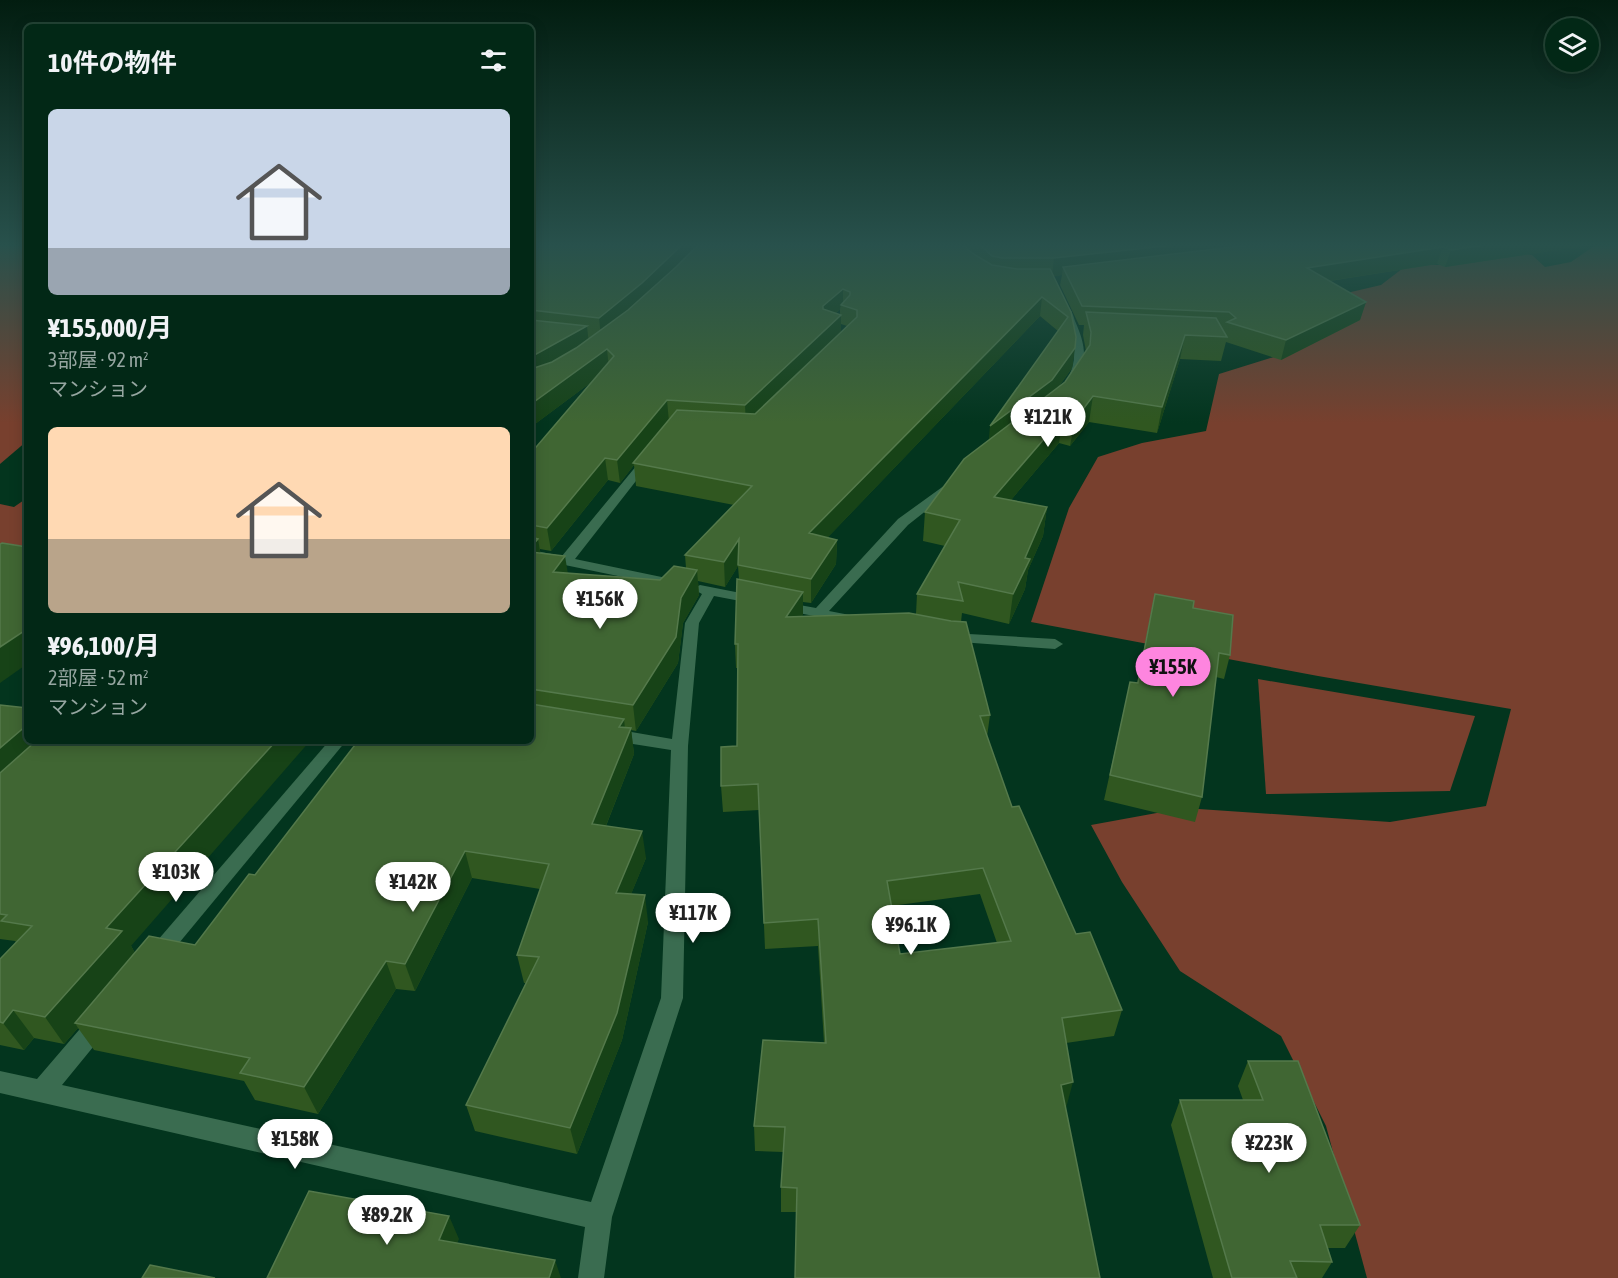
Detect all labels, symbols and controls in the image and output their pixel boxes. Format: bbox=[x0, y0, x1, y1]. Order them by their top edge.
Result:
map controls bbox=[1545, 18, 1599, 72]
button: layers bbox=[1545, 18, 1599, 72]
icon: filters bbox=[477, 44, 510, 77]
text: 10件の物件 bbox=[48, 48, 176, 78]
icon: home bbox=[225, 148, 333, 256]
text: ¥155,000/月 bbox=[48, 313, 172, 343]
text: 3部屋 · 92 m² bbox=[48, 348, 149, 371]
text: マンション bbox=[48, 377, 148, 400]
pin: ¥121K bbox=[1006, 397, 1090, 448]
text: ¥121K bbox=[1025, 405, 1071, 428]
icon: home bbox=[225, 466, 333, 574]
pin: ¥156K bbox=[558, 579, 642, 630]
text: ¥156K bbox=[577, 587, 623, 610]
text: ¥96,100/月 bbox=[48, 631, 160, 661]
pin: ¥155K bbox=[1131, 647, 1215, 698]
text: ¥155K bbox=[1150, 655, 1196, 678]
text: 2部屋 · 52 m² bbox=[48, 666, 149, 689]
text: マンション bbox=[48, 695, 148, 718]
pin: ¥103K bbox=[134, 852, 218, 903]
text: ¥103K bbox=[153, 860, 199, 883]
pin: ¥142K bbox=[371, 862, 455, 913]
text: ¥142K bbox=[390, 870, 436, 893]
pin: ¥117K bbox=[651, 893, 735, 944]
text: ¥117K bbox=[670, 901, 716, 924]
pin: ¥96.1K bbox=[862, 905, 960, 956]
text: ¥96.1K bbox=[886, 913, 936, 936]
pin: ¥158K bbox=[253, 1119, 337, 1170]
pin: ¥223K bbox=[1227, 1123, 1311, 1174]
text: ¥158K bbox=[272, 1127, 318, 1150]
text: ¥223K bbox=[1246, 1131, 1292, 1154]
pin: ¥89.2K bbox=[338, 1195, 436, 1246]
text: ¥89.2K bbox=[362, 1203, 412, 1226]

